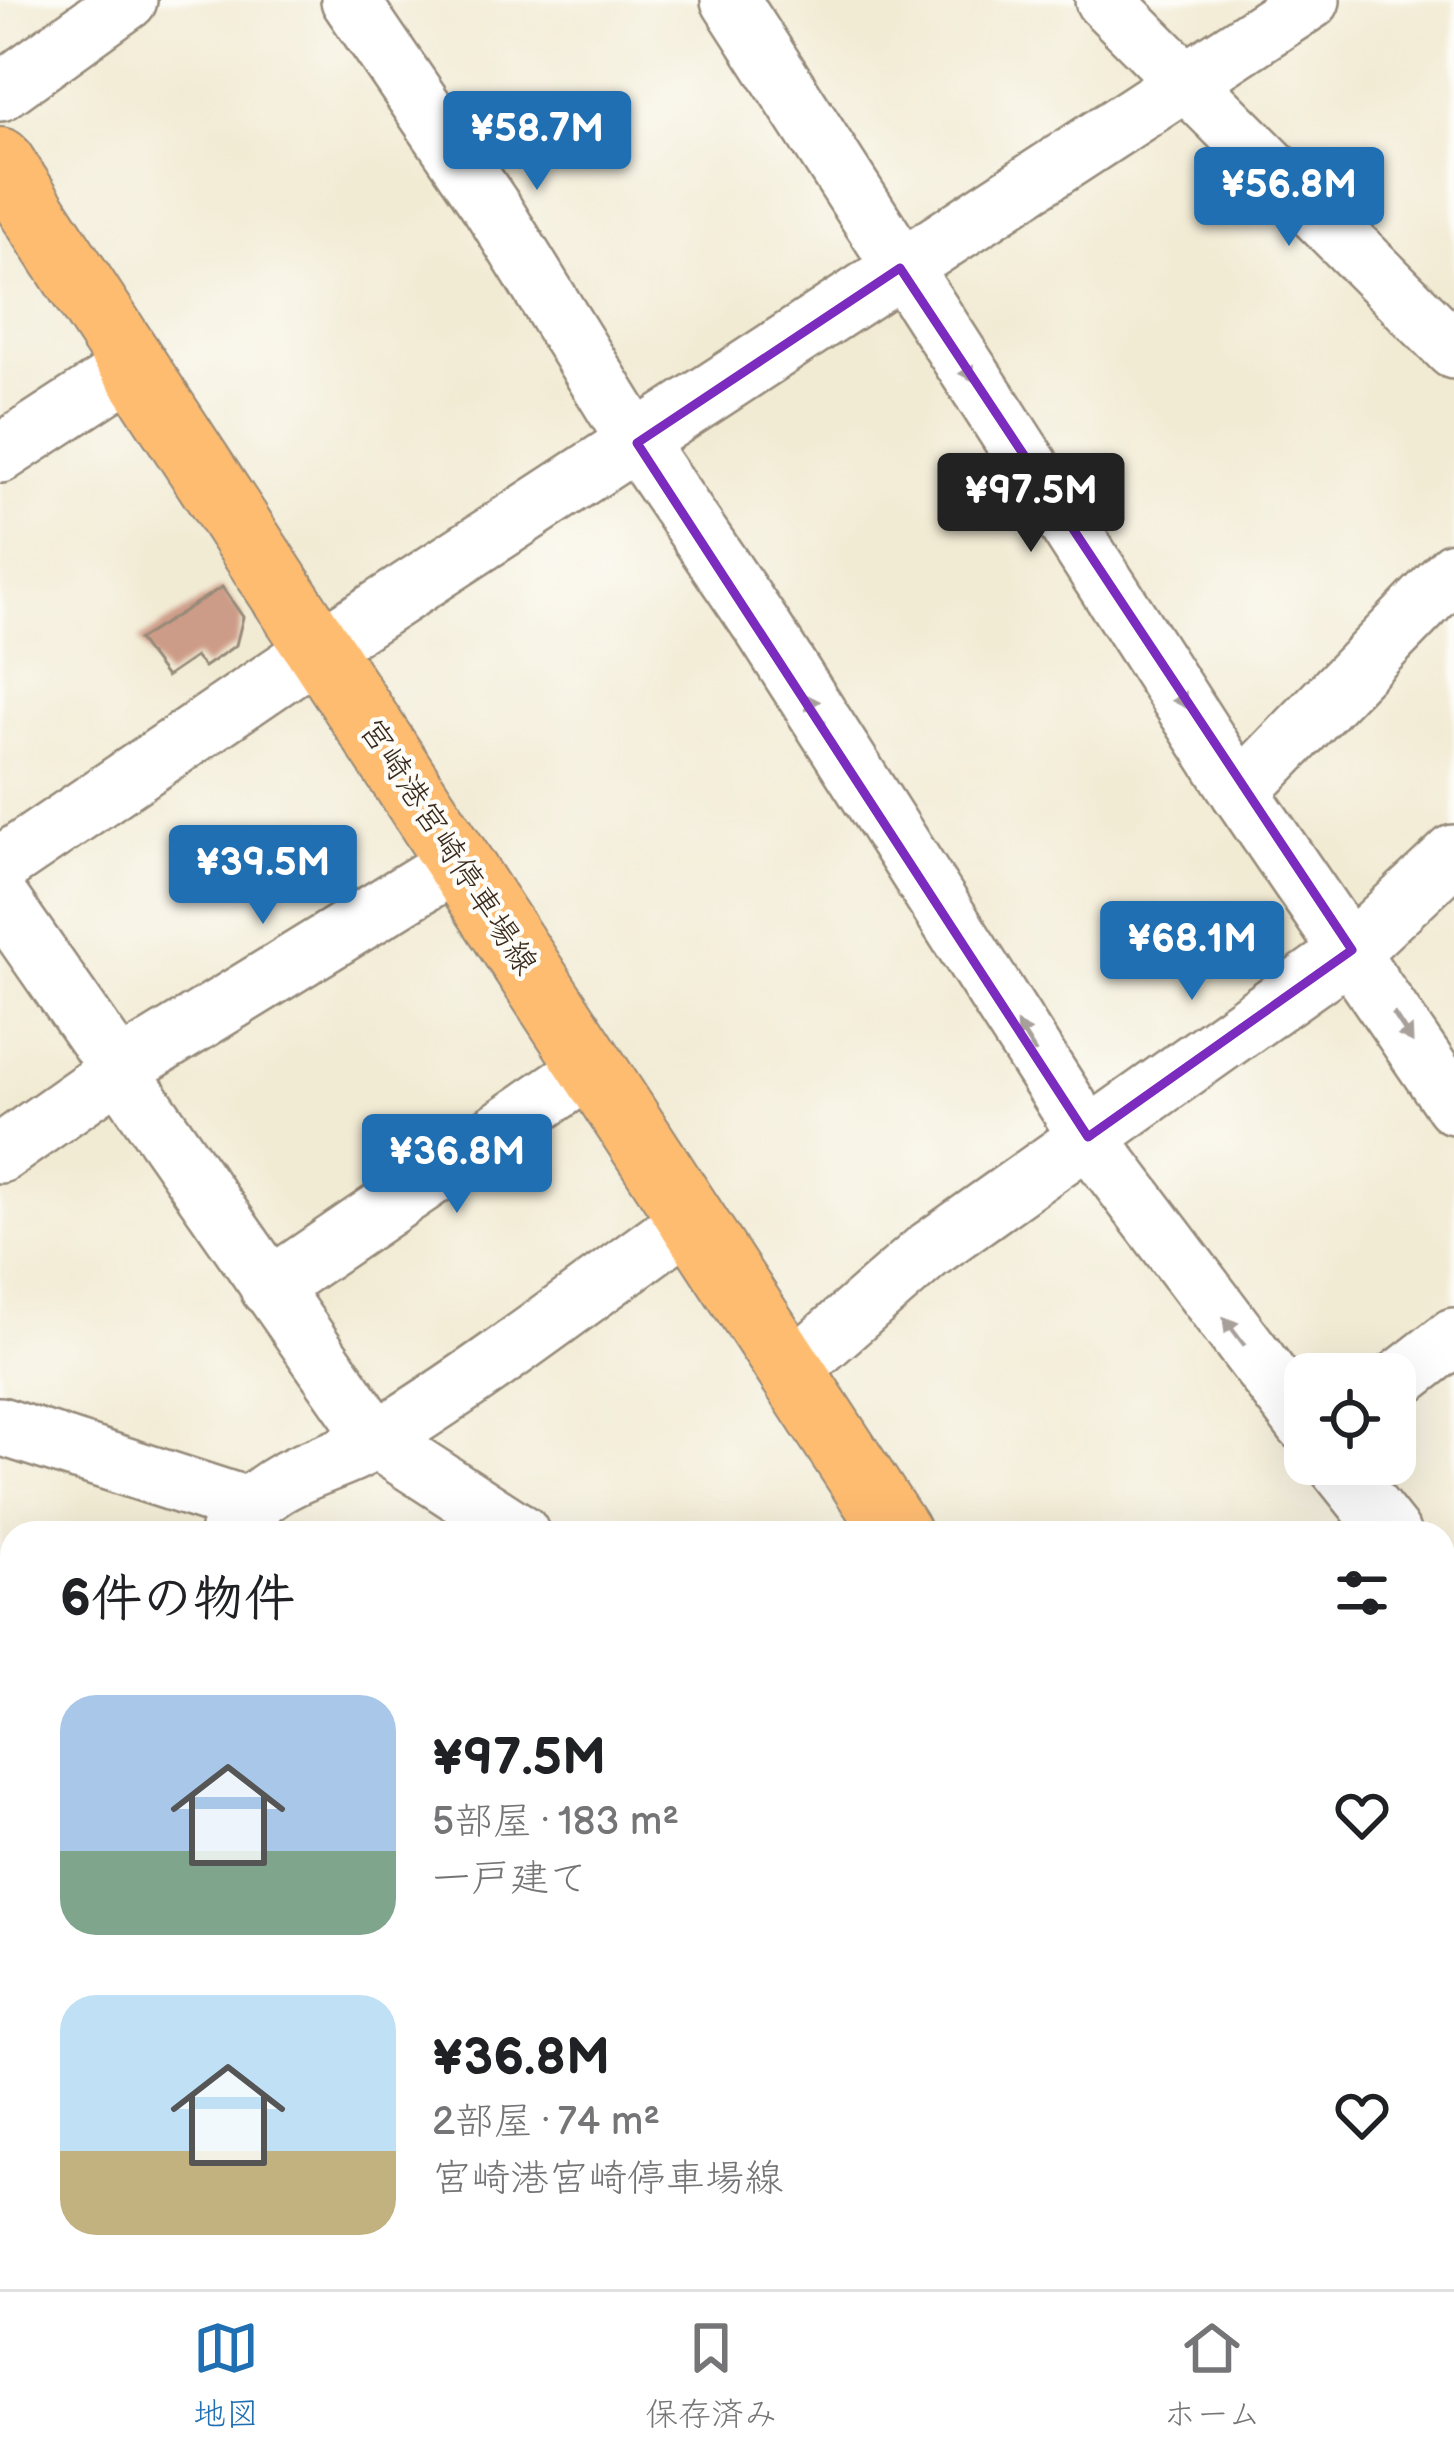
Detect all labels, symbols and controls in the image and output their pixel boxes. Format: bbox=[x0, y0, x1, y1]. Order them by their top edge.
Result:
pin: ¥58.7M bbox=[439, 91, 635, 193]
text: ¥58.7M bbox=[470, 106, 604, 153]
pin: ¥56.8M bbox=[1191, 147, 1387, 249]
text: ¥56.8M bbox=[1221, 162, 1357, 209]
one-way arrow bbox=[952, 350, 974, 383]
pin: ¥97.5M bbox=[933, 453, 1129, 555]
text: ¥97.5M bbox=[964, 468, 1098, 515]
one-way arrow bbox=[1165, 676, 1187, 709]
one-way arrow bbox=[805, 693, 827, 726]
street label: 宮崎港宮崎停車場線 bbox=[350, 712, 546, 982]
pin: ¥39.5M bbox=[165, 825, 361, 927]
text: ¥39.5M bbox=[196, 840, 330, 887]
pin: ¥68.1M bbox=[1094, 901, 1290, 1003]
text: ¥68.1M bbox=[1127, 916, 1257, 963]
one-way arrow bbox=[1391, 1011, 1413, 1044]
one-way arrow bbox=[1015, 1022, 1037, 1054]
pin: ¥36.8M bbox=[359, 1114, 555, 1216]
text: ¥36.8M bbox=[389, 1129, 525, 1176]
one-way arrow bbox=[1223, 1315, 1247, 1346]
map controls bbox=[1284, 1353, 1416, 1485]
button: locate bbox=[1284, 1353, 1416, 1485]
icon: filters bbox=[1329, 1560, 1395, 1626]
text: 6件の物件 bbox=[60, 1569, 295, 1630]
text: ¥97.5M bbox=[432, 1728, 606, 1789]
icon: home bbox=[156, 1743, 300, 1887]
icon: heart bbox=[1329, 1782, 1395, 1848]
text: 5部屋 · 183 m² bbox=[432, 1799, 679, 1846]
text: 一戸建て bbox=[432, 1856, 588, 1903]
text: ¥36.8M bbox=[432, 2028, 610, 2089]
icon: home bbox=[156, 2043, 300, 2187]
icon: heart bbox=[1329, 2082, 1395, 2148]
text: 2部屋 · 74 m² bbox=[432, 2099, 660, 2146]
text: 宮崎港宮崎停車場線 bbox=[432, 2156, 783, 2203]
tab: 地図 bbox=[193, 2315, 259, 2435]
tab: 保存済み bbox=[645, 2315, 777, 2435]
tab: ホーム bbox=[1163, 2315, 1261, 2435]

